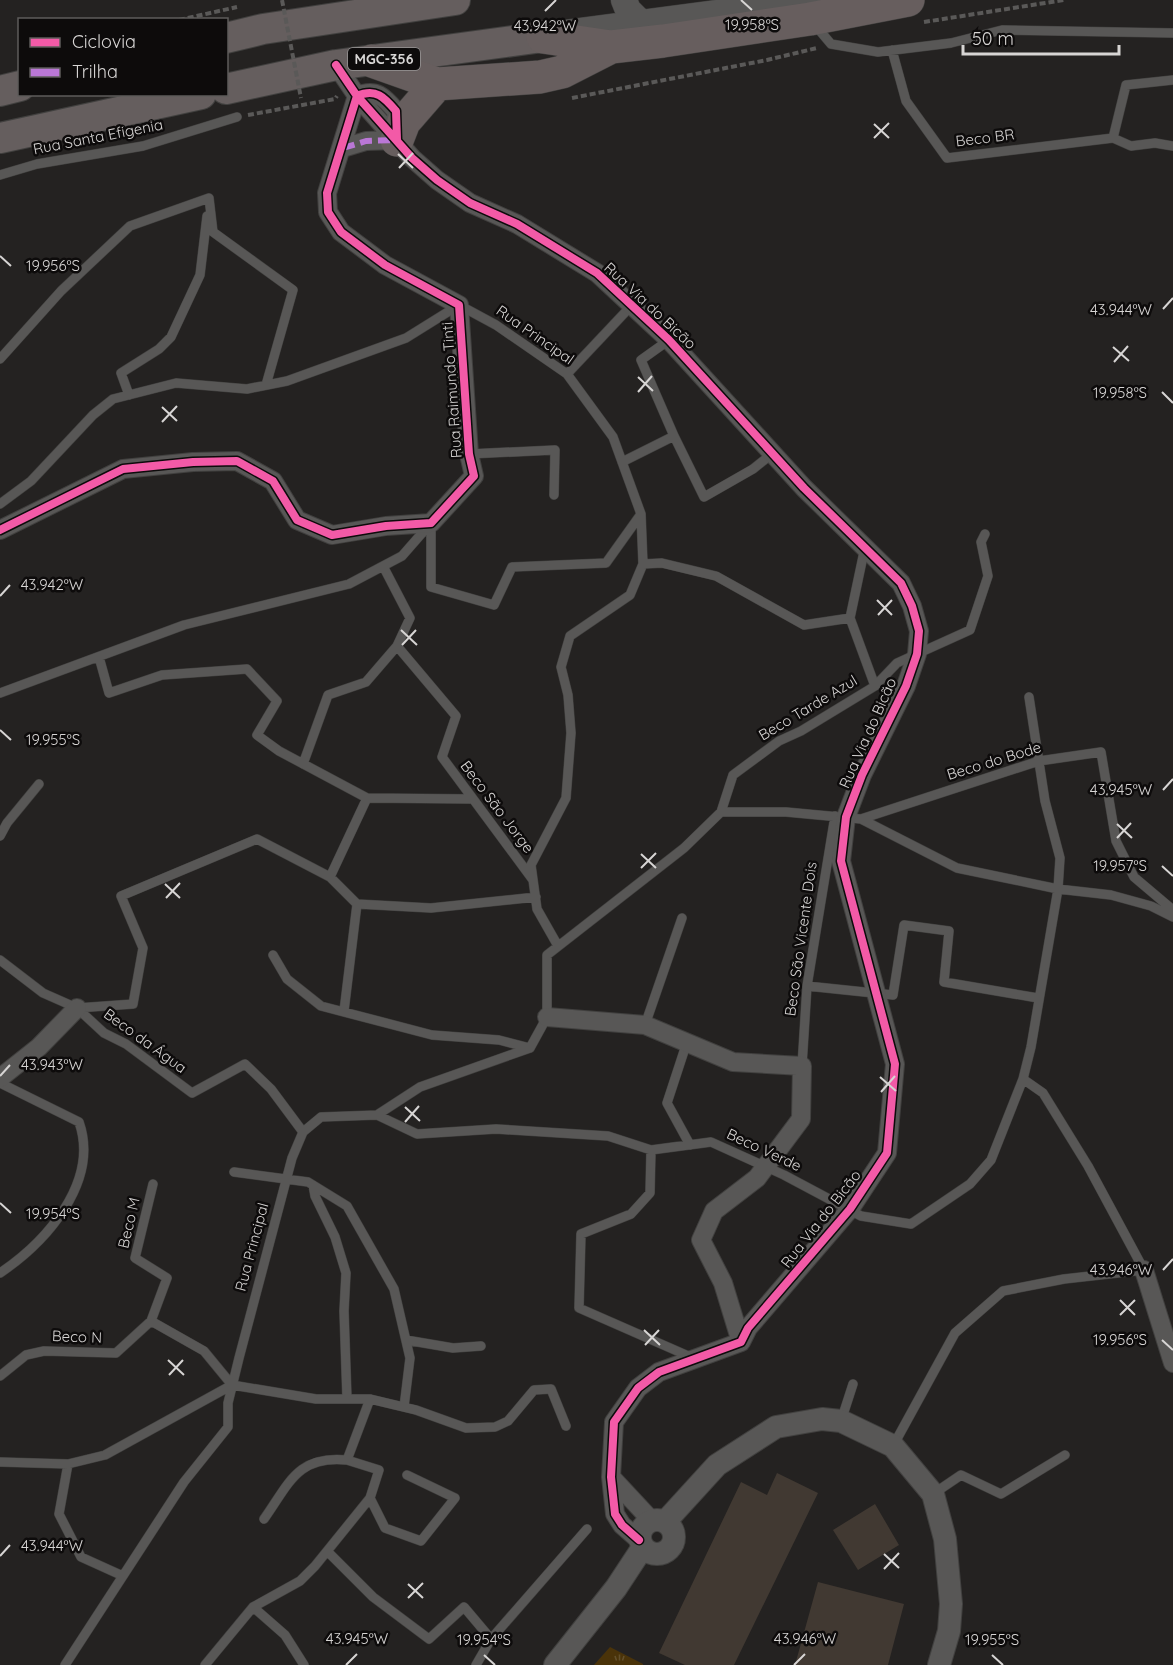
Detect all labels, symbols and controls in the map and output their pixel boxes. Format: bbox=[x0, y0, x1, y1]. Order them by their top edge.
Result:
text: 19.958°S bbox=[725, 15, 779, 34]
text: 43.942°W bbox=[514, 16, 577, 35]
legend bbox=[18, 18, 228, 96]
scale bar bbox=[963, 18, 1119, 56]
text: 50 m bbox=[972, 27, 1014, 50]
text: Ciclovia bbox=[72, 30, 136, 53]
road number: MGC-356 bbox=[348, 48, 420, 70]
text: Trilha bbox=[72, 60, 118, 83]
street label: Rua Santa Efigenia bbox=[31, 115, 164, 158]
street label: Beco BR bbox=[955, 124, 1015, 151]
text: 19.956°S bbox=[26, 256, 80, 275]
street label: Rua Via do Bicão bbox=[600, 258, 700, 353]
text: 43.944°W bbox=[1090, 300, 1153, 319]
street label: Rua Principal bbox=[493, 301, 578, 368]
street label: Rua Raimundo Tinti bbox=[437, 321, 466, 459]
text: 19.958°S bbox=[1093, 383, 1147, 402]
text: 43.942°W bbox=[21, 575, 84, 594]
street label: Beco Tarde Azul bbox=[755, 671, 861, 745]
street label: Rua Via do Bicão bbox=[835, 675, 900, 791]
text: 19.955°S bbox=[26, 730, 80, 749]
street label: Beco do Bode bbox=[944, 737, 1043, 784]
street label: Beco São Jorge bbox=[457, 757, 538, 857]
text: 43.945°W bbox=[1090, 780, 1153, 799]
text: 19.957°S bbox=[1093, 856, 1147, 875]
street label: Beco São Vicente Dois bbox=[780, 861, 821, 1017]
street label: Beco da Água bbox=[100, 1004, 191, 1077]
text: 43.943°W bbox=[21, 1055, 84, 1074]
street label: Beco Verde bbox=[724, 1124, 805, 1175]
street label: Rua Via do Bicão bbox=[776, 1166, 865, 1271]
street label: Beco M bbox=[113, 1196, 144, 1250]
street label: Rua Principal bbox=[231, 1201, 272, 1293]
text: 19.954°S bbox=[26, 1204, 80, 1223]
text: 43.946°W bbox=[1090, 1260, 1153, 1279]
street label: Beco N bbox=[52, 1326, 102, 1347]
text: 19.956°S bbox=[1093, 1330, 1147, 1349]
text: 43.944°W bbox=[21, 1536, 84, 1555]
text: 43.945°W bbox=[326, 1629, 389, 1648]
text: 43.946°W bbox=[774, 1629, 837, 1648]
text: 19.954°S bbox=[457, 1630, 511, 1649]
text: 19.955°S bbox=[965, 1630, 1019, 1649]

